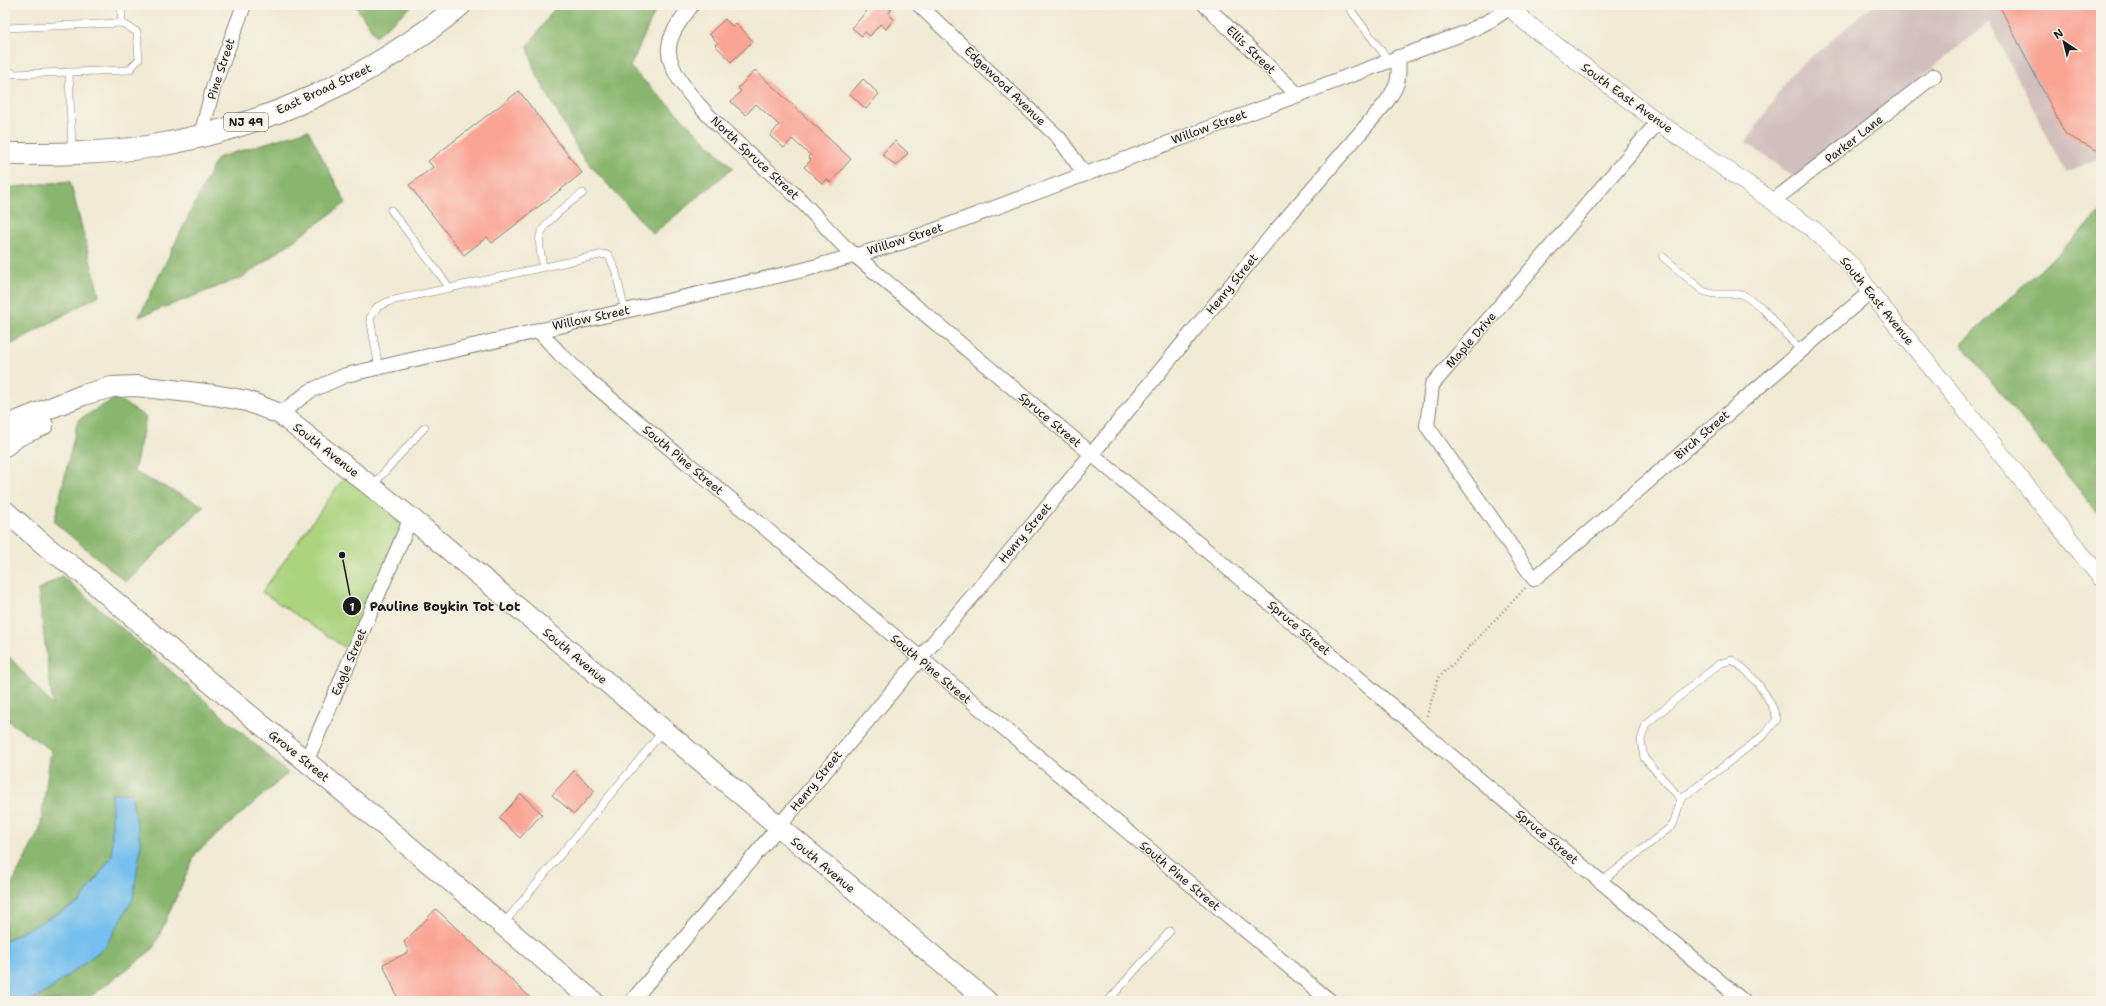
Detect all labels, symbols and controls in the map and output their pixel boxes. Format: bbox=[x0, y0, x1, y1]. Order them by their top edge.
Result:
street label: Ellis Street bbox=[1223, 22, 1279, 78]
north arrow bbox=[2044, 22, 2084, 62]
text: N bbox=[2051, 25, 2067, 43]
street label: Pine Street bbox=[204, 36, 238, 102]
street label: Edgewood Avenue bbox=[961, 43, 1049, 129]
street label: South East Avenue bbox=[1578, 59, 1676, 137]
street label: East Broad Street bbox=[274, 60, 374, 118]
street label: Willow Street bbox=[1169, 106, 1249, 148]
street label: Parker Lane bbox=[1822, 111, 1887, 167]
road number: NJ 49 bbox=[224, 113, 268, 131]
street label: North Spruce Street bbox=[707, 113, 803, 203]
street label: Willow Street bbox=[865, 219, 945, 259]
street label: Henry Street bbox=[1202, 250, 1262, 318]
street label: South East Avenue bbox=[1836, 253, 1918, 349]
street label: Willow Street bbox=[551, 302, 631, 334]
street label: Maple Drive bbox=[1442, 308, 1500, 371]
street label: Spruce Street bbox=[1015, 389, 1085, 451]
street label: Birch Street bbox=[1671, 407, 1733, 463]
street label: South Avenue bbox=[290, 419, 362, 481]
street label: South Pine Street bbox=[639, 421, 727, 499]
street label: Henry Street bbox=[995, 499, 1055, 567]
callout: Pauline Boykin Tot Lot bbox=[342, 594, 529, 619]
street label: Spruce Street bbox=[1264, 597, 1334, 659]
text: Pauline Boykin Tot Lot bbox=[370, 598, 520, 615]
text: 1 bbox=[349, 599, 355, 615]
street label: South Avenue bbox=[539, 624, 611, 688]
street label: Eagle Street bbox=[328, 626, 370, 698]
street label: South Pine Street bbox=[887, 630, 975, 708]
street label: Grove Street bbox=[265, 727, 333, 785]
street label: Henry Street bbox=[786, 747, 846, 815]
street label: Spruce Street bbox=[1512, 806, 1582, 868]
street label: South Avenue bbox=[787, 833, 859, 897]
street label: South Pine Street bbox=[1136, 837, 1224, 915]

